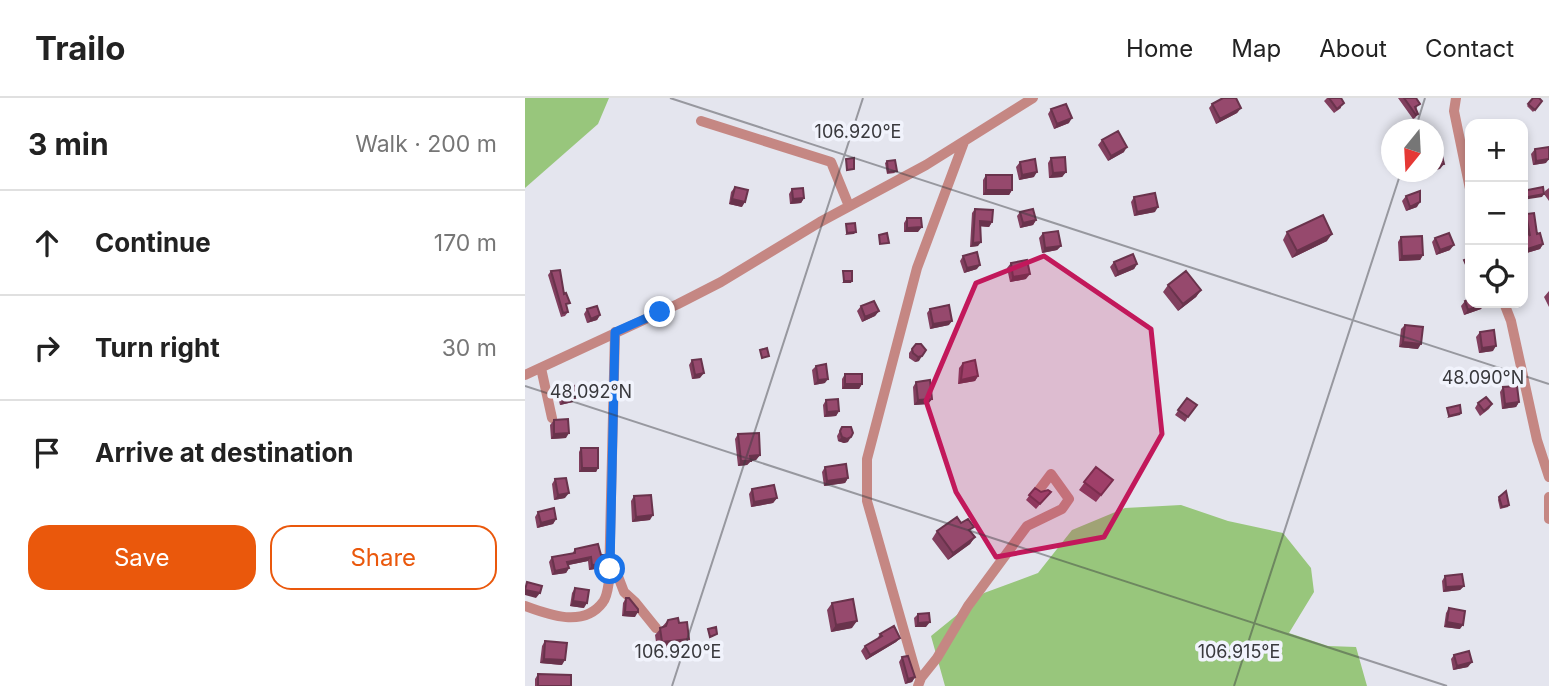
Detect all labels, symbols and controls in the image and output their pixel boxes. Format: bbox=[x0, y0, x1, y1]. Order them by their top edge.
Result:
text: Trailo bbox=[35, 28, 125, 68]
text: Home bbox=[1126, 34, 1193, 63]
text: Map bbox=[1231, 34, 1281, 63]
text: About bbox=[1319, 34, 1387, 63]
text: Contact bbox=[1425, 34, 1514, 63]
north arrow bbox=[1381, 119, 1444, 182]
map controls bbox=[1465, 119, 1528, 308]
button: + bbox=[1465, 119, 1528, 182]
text: 106.920°E bbox=[815, 121, 901, 142]
text: 3 min bbox=[28, 126, 109, 162]
text: Walk · 200 m bbox=[355, 130, 497, 158]
button: − bbox=[1465, 182, 1528, 245]
icon: ahead bbox=[28, 224, 66, 262]
text: Continue bbox=[95, 227, 211, 258]
text: 170 m bbox=[434, 229, 497, 257]
button: locate bbox=[1465, 245, 1528, 308]
route end bbox=[644, 296, 675, 327]
icon: right bbox=[28, 329, 66, 367]
text: Turn right bbox=[95, 332, 220, 363]
text: 30 m bbox=[442, 334, 497, 362]
text: 48.090°N bbox=[1442, 367, 1524, 388]
text: 48.092°N bbox=[550, 381, 632, 402]
icon: arrive bbox=[28, 434, 66, 472]
text: Arrive at destination bbox=[95, 437, 354, 468]
button: Save bbox=[28, 525, 256, 590]
button: Share bbox=[270, 525, 497, 590]
route start bbox=[594, 553, 625, 584]
text: 106.920°E bbox=[635, 641, 721, 662]
text: 106.915°E bbox=[1198, 641, 1280, 662]

